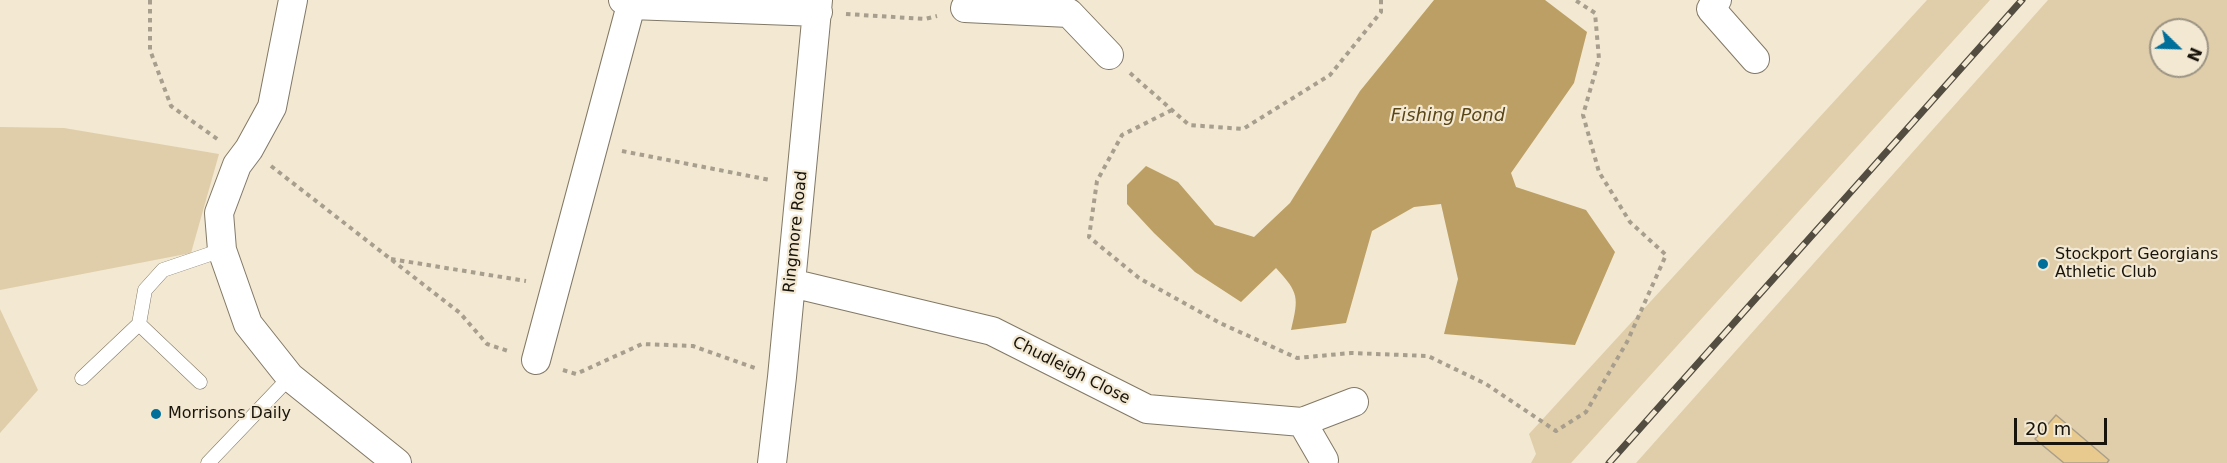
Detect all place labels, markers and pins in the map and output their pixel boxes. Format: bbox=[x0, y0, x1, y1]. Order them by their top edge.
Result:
place label: Stockport Georgians Athletic Club bbox=[2055, 245, 2218, 283]
marker: Stockport Georgians Athletic Club bbox=[2036, 257, 2050, 271]
place label: Morrisons Daily bbox=[168, 404, 291, 424]
marker: Morrisons Daily bbox=[149, 407, 163, 421]

